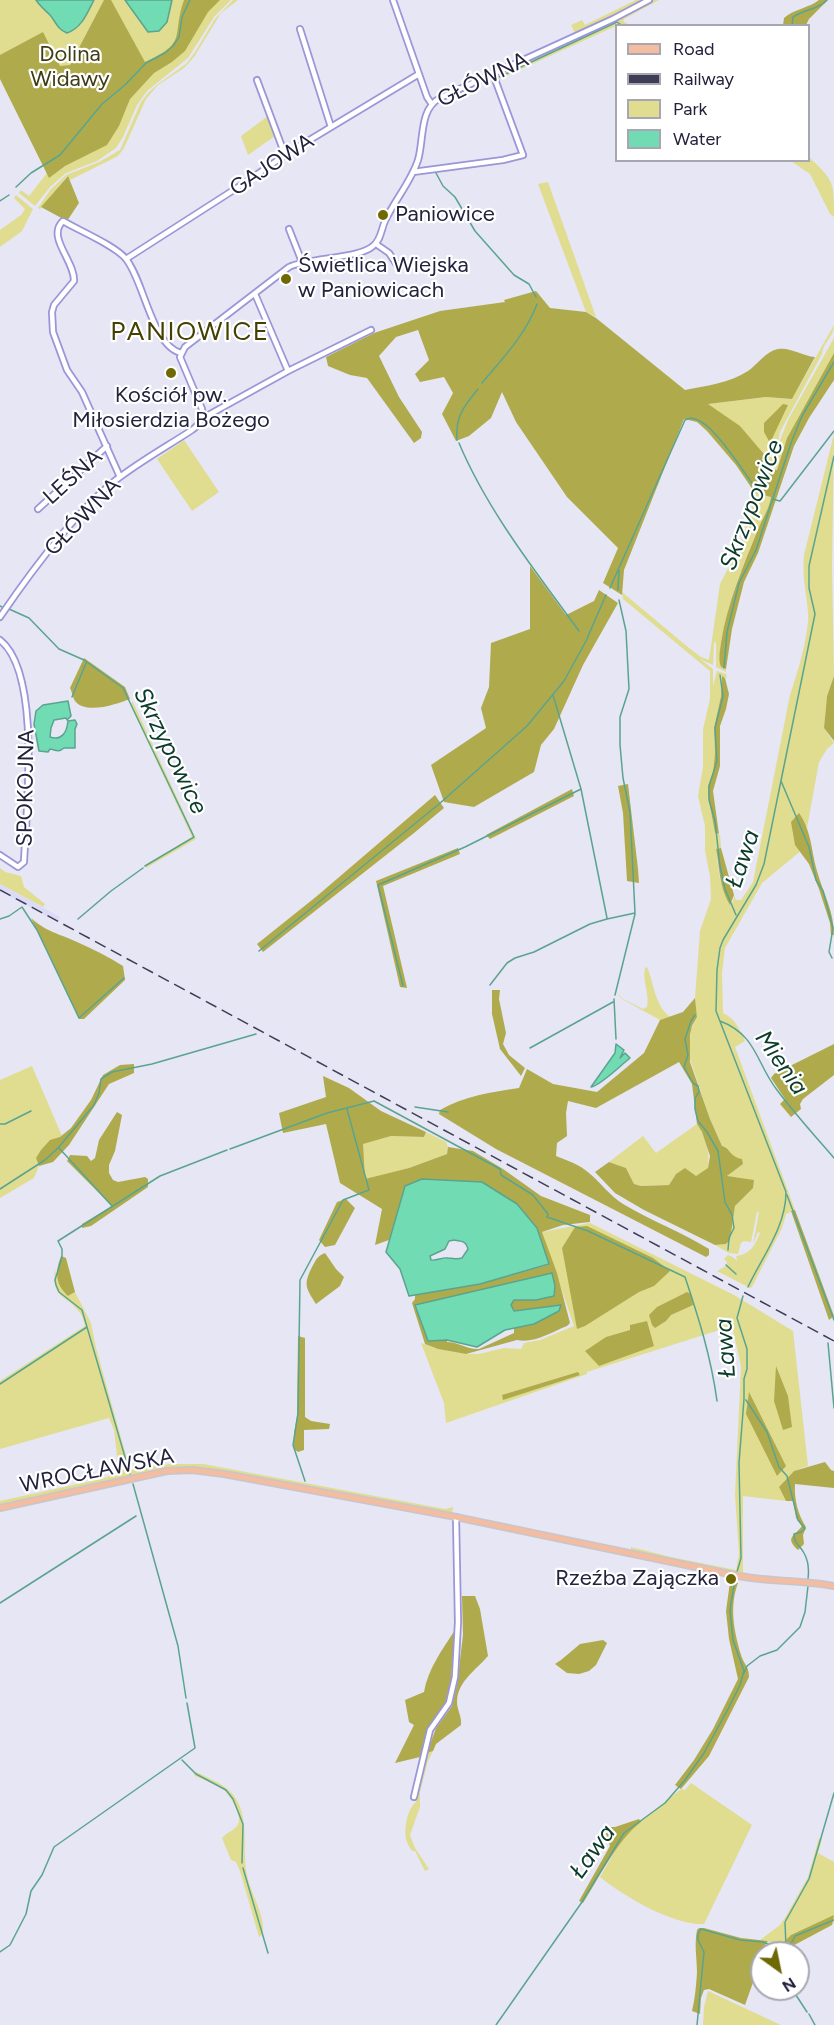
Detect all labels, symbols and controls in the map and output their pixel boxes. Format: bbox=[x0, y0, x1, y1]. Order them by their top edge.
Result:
legend bbox=[615, 24, 810, 162]
text: Road bbox=[673, 38, 714, 60]
park label: Dolina Widawy bbox=[31, 42, 109, 94]
street label: GŁÓWNA bbox=[433, 47, 533, 113]
text: Railway bbox=[673, 68, 734, 90]
text: Park bbox=[673, 98, 707, 120]
street label: GAJOWA bbox=[225, 128, 319, 202]
text: Water bbox=[673, 128, 721, 150]
place label: Paniowice bbox=[395, 202, 495, 228]
marker: Paniowice bbox=[376, 208, 390, 222]
place label: Świetlica Wiejska w Paniowicach bbox=[298, 253, 469, 304]
marker: Świetlica Wiejska w Paniowicach bbox=[279, 272, 293, 286]
district label: PANIOWICE bbox=[110, 316, 270, 348]
marker: Kościół pw. Miłosierdzia Bożego bbox=[164, 366, 178, 380]
place label: Kościół pw. Miłosierdzia Bożego bbox=[72, 383, 270, 434]
water label: Skrzypowice bbox=[714, 436, 790, 574]
street label: LEŚNA bbox=[38, 444, 108, 510]
street label: GŁÓWNA bbox=[39, 473, 127, 561]
water label: Skrzypowice bbox=[127, 683, 213, 819]
street label: SPOKOJNA bbox=[12, 729, 40, 847]
water label: Ława bbox=[720, 826, 766, 892]
water label: Mienia bbox=[749, 1025, 813, 1101]
water label: Ława bbox=[710, 1317, 742, 1379]
street label: WROCŁAWSKA bbox=[18, 1443, 176, 1499]
place label: Rzeźba Zajączka bbox=[555, 1566, 719, 1592]
marker: Rzeźba Zajączka bbox=[724, 1572, 738, 1586]
water label: Ława bbox=[564, 1820, 622, 1884]
north arrow bbox=[750, 1941, 810, 2001]
text: N bbox=[779, 1974, 799, 1996]

